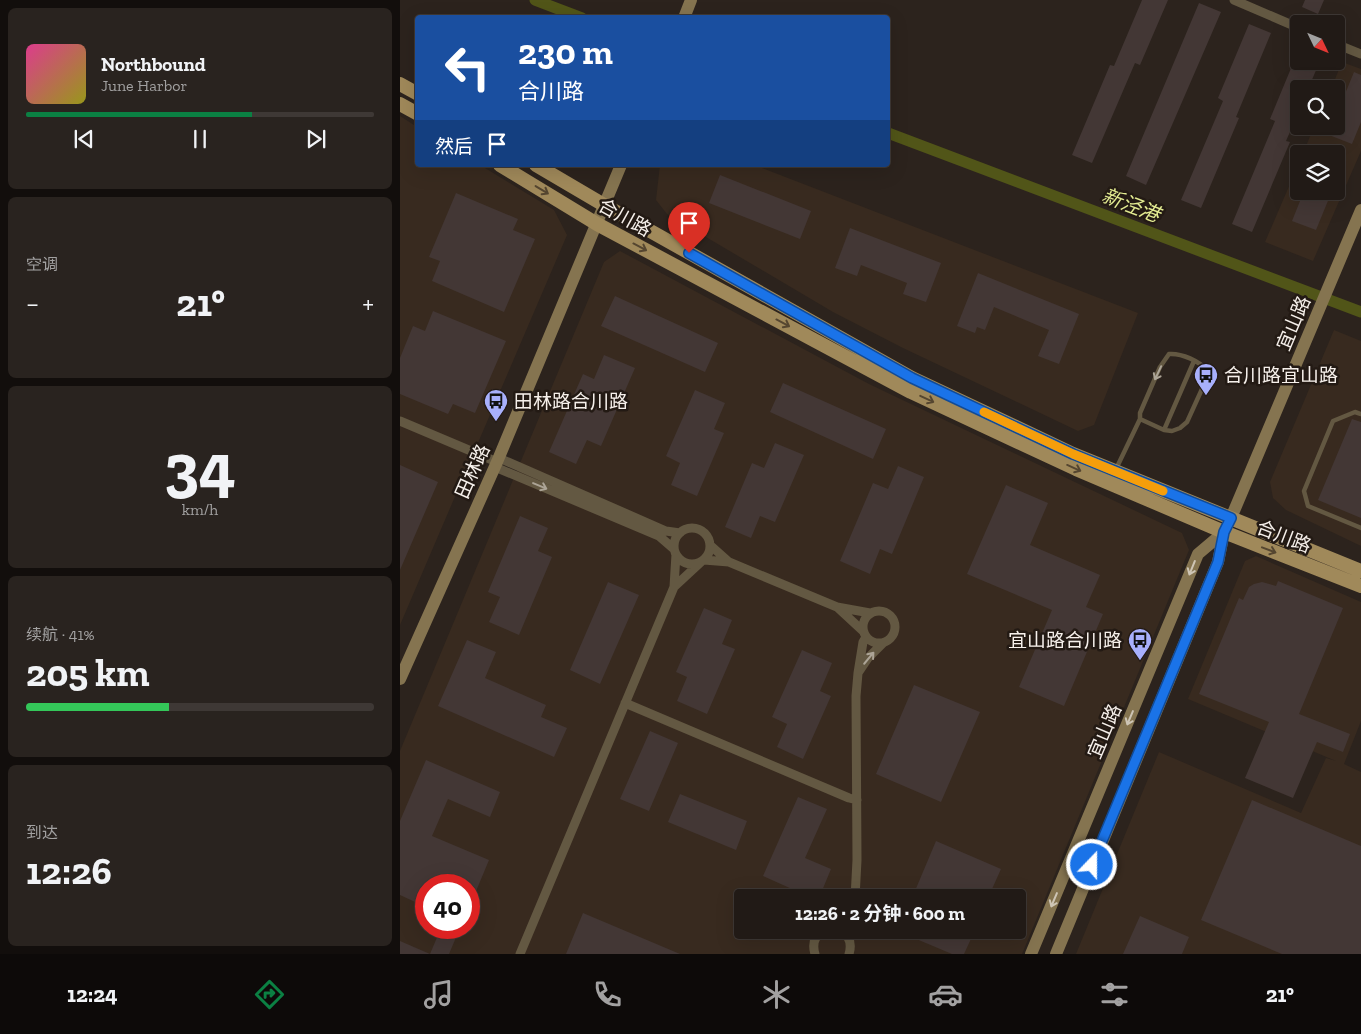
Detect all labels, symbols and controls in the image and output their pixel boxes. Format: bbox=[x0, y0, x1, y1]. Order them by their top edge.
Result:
north arrow bbox=[1290, 15, 1345, 70]
map controls bbox=[1290, 15, 1345, 200]
text: 230 m bbox=[518, 31, 613, 73]
icon: left bbox=[435, 35, 500, 100]
text: Northbound bbox=[101, 53, 206, 76]
text: June Harbor bbox=[101, 76, 187, 95]
text: 合川路 bbox=[518, 78, 584, 105]
button: search bbox=[1290, 80, 1345, 135]
icon: previous bbox=[70, 125, 98, 153]
icon: pause bbox=[186, 125, 214, 153]
icon: next bbox=[302, 125, 330, 153]
icon: arrive bbox=[483, 130, 511, 158]
text: 然后 bbox=[435, 135, 473, 158]
button: layers bbox=[1290, 145, 1345, 200]
water label: 新泾港 bbox=[1099, 183, 1166, 228]
one-way arrow bbox=[535, 186, 549, 196]
street label: 合川路 bbox=[594, 194, 655, 241]
pin bbox=[668, 202, 710, 253]
icon: arrive bbox=[675, 209, 703, 237]
one-way arrow bbox=[632, 243, 647, 252]
text: 空调 bbox=[26, 255, 58, 274]
text: 21° bbox=[176, 280, 225, 326]
text: − bbox=[26, 287, 39, 320]
text: + bbox=[362, 287, 374, 320]
street label: 宜山路 bbox=[1272, 292, 1315, 354]
one-way arrow bbox=[776, 319, 790, 329]
bus stop icon: 合川路宜山路 bbox=[1193, 362, 1219, 396]
place label: 合川路宜山路 bbox=[1224, 364, 1338, 387]
one-way arrow bbox=[1152, 365, 1162, 380]
bus stop icon: 田林路合川路 bbox=[483, 388, 509, 422]
place label: 田林路合川路 bbox=[514, 390, 628, 413]
one-way arrow bbox=[919, 395, 934, 404]
text: 34 bbox=[164, 428, 236, 506]
street label: 田林路 bbox=[450, 440, 495, 502]
one-way arrow bbox=[1066, 463, 1081, 473]
one-way arrow bbox=[532, 481, 547, 491]
text: km/h bbox=[182, 500, 218, 519]
street label: 合川路 bbox=[1253, 516, 1315, 557]
one-way arrow bbox=[1261, 546, 1277, 555]
one-way arrow bbox=[1187, 560, 1197, 575]
text: 续航 · 41% bbox=[26, 625, 95, 644]
bus stop icon: 宜山路合川路 bbox=[1127, 627, 1153, 661]
place label: 宜山路合川路 bbox=[1008, 629, 1122, 652]
text: 205 km bbox=[26, 650, 150, 696]
one-way arrow bbox=[864, 652, 875, 665]
street label: 宜山路 bbox=[1083, 700, 1126, 762]
one-way arrow bbox=[1125, 710, 1135, 725]
text: 到达 bbox=[26, 823, 58, 842]
position arrow bbox=[1065, 838, 1117, 890]
text: 12:26 bbox=[26, 848, 112, 894]
speed limit sign: 40 bbox=[415, 874, 480, 939]
one-way arrow bbox=[1048, 892, 1058, 907]
text: 12:26 · 2 分钟 · 600 m bbox=[795, 902, 965, 925]
icon: directions bbox=[252, 977, 287, 1012]
icon: music bbox=[421, 977, 456, 1012]
icon: phone bbox=[590, 977, 625, 1012]
icon: climate bbox=[759, 977, 794, 1012]
icon: car bbox=[928, 977, 963, 1012]
icon: filters bbox=[1097, 977, 1132, 1012]
text: 12:24 bbox=[67, 981, 118, 1008]
text: 21° bbox=[1266, 981, 1294, 1008]

